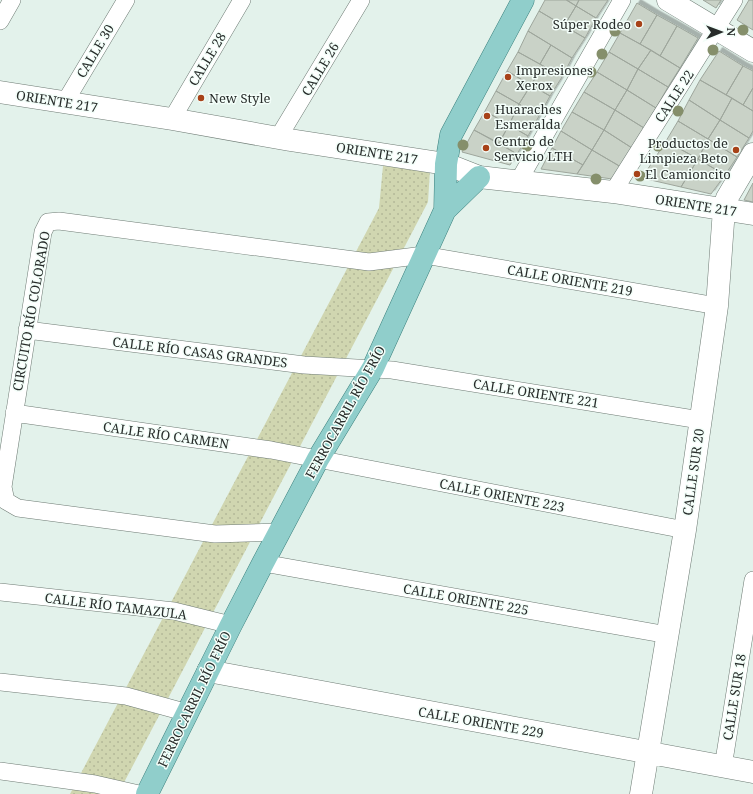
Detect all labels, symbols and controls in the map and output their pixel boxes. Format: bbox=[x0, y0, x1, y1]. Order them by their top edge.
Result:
north arrow bbox=[701, 12, 741, 52]
place label: Súper Rodeo bbox=[553, 15, 631, 33]
marker: Súper Rodeo bbox=[634, 19, 644, 29]
street label: CALLE 30 bbox=[72, 21, 118, 81]
text: N bbox=[724, 27, 739, 37]
street label: CALLE 28 bbox=[184, 29, 230, 89]
street label: CALLE 26 bbox=[297, 39, 343, 99]
place label: Impresiones Xerox bbox=[516, 61, 593, 94]
street label: CALLE 22 bbox=[650, 66, 698, 126]
marker: Impresiones Xerox bbox=[503, 72, 513, 82]
street label: ORIENTE 217 bbox=[15, 86, 99, 116]
place label: New Style bbox=[209, 89, 270, 107]
marker: New Style bbox=[196, 93, 206, 103]
place label: Huaraches Esmeralda bbox=[495, 100, 562, 133]
marker: Huaraches Esmeralda bbox=[482, 111, 492, 121]
place label: Centro de Servicio LTH bbox=[494, 132, 573, 165]
place label: Productos de Limpieza Beto bbox=[639, 134, 728, 167]
street label: ORIENTE 217 bbox=[335, 138, 419, 168]
marker: Centro de Servicio LTH bbox=[481, 143, 491, 153]
marker: Productos de Limpieza Beto bbox=[731, 145, 741, 155]
place label: El Camioncito bbox=[645, 165, 731, 183]
marker: El Camioncito bbox=[632, 169, 642, 179]
street label: ORIENTE 217 bbox=[654, 190, 738, 220]
street label: CIRCUITO RÍO COLORADO bbox=[8, 230, 54, 392]
street label: CALLE ORIENTE 219 bbox=[506, 260, 634, 300]
street label: CALLE RÍO CASAS GRANDES bbox=[111, 332, 289, 372]
street label: FERROCARRIL RÍO FRÍO bbox=[301, 342, 389, 482]
street label: CALLE ORIENTE 221 bbox=[472, 374, 600, 412]
street label: CALLE RÍO CARMEN bbox=[102, 417, 230, 453]
street label: CALLE SUR 20 bbox=[678, 427, 708, 517]
street label: CALLE ORIENTE 223 bbox=[438, 474, 566, 516]
street label: CALLE ORIENTE 225 bbox=[402, 579, 530, 619]
street label: CALLE RÍO TAMAZULA bbox=[44, 588, 189, 624]
street label: FERROCARRIL RÍO FRÍO bbox=[153, 628, 235, 770]
street label: CALLE SUR 18 bbox=[718, 652, 750, 742]
street label: CALLE ORIENTE 229 bbox=[417, 702, 545, 742]

